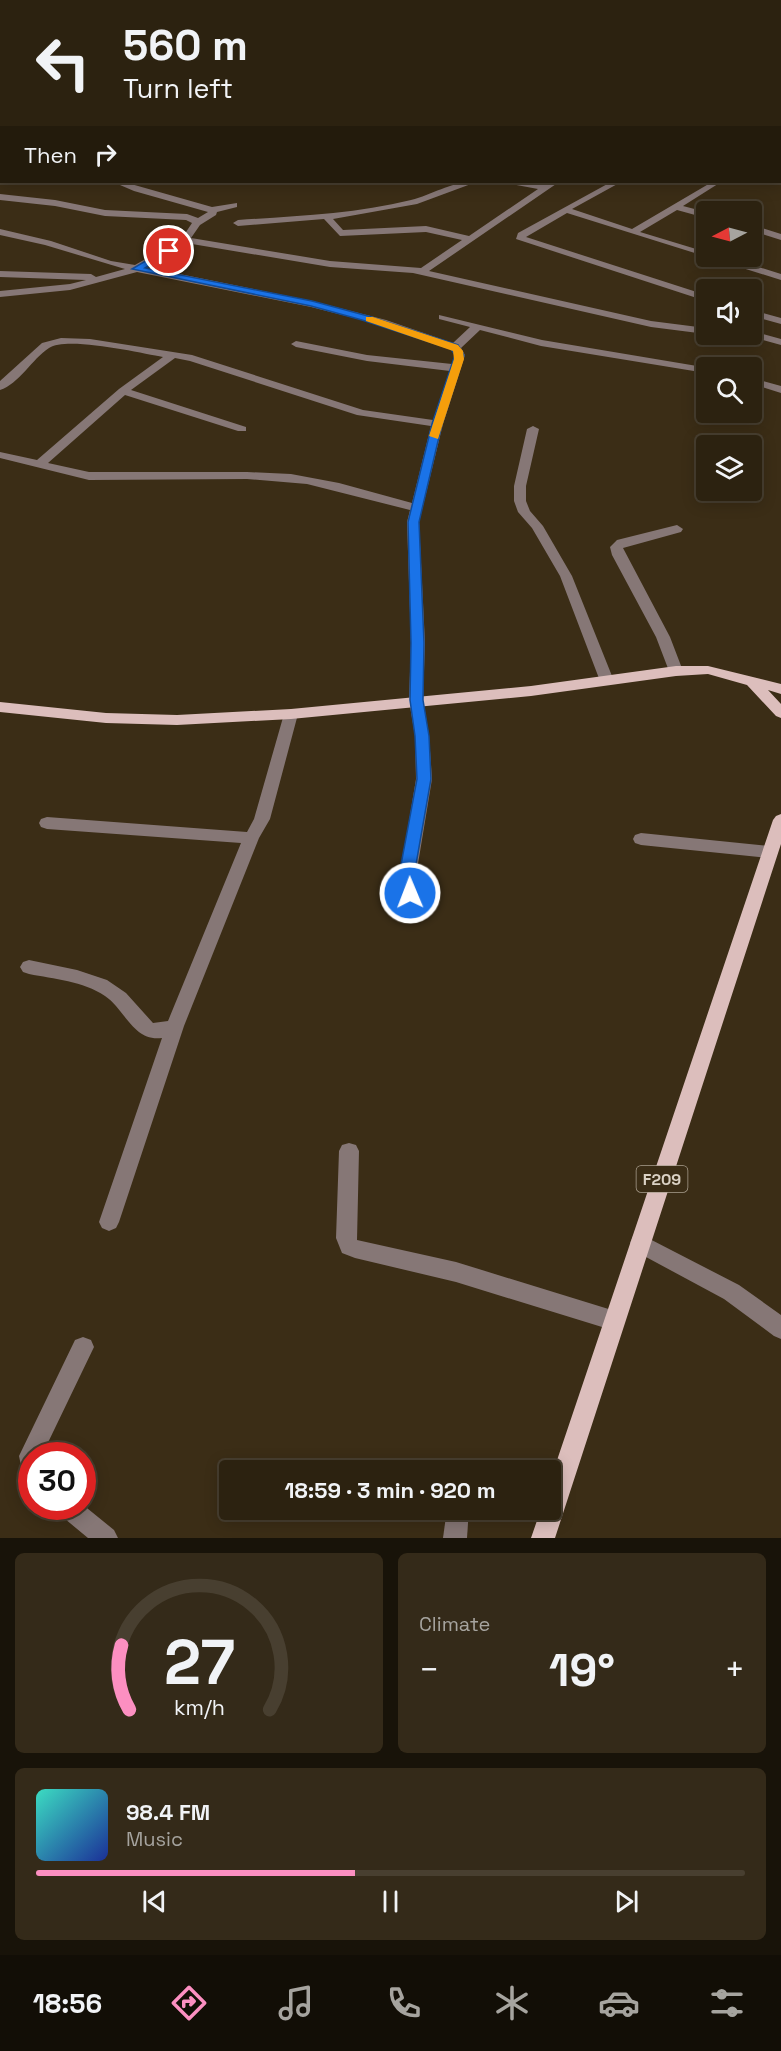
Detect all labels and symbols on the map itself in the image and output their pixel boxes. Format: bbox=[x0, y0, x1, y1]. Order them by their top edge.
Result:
north arrow bbox=[696, 201, 762, 267]
pin bbox=[143, 225, 194, 276]
position arrow bbox=[378, 861, 442, 925]
road number: F209 bbox=[636, 1166, 688, 1192]
speed limit sign: 30 bbox=[18, 1442, 96, 1520]

